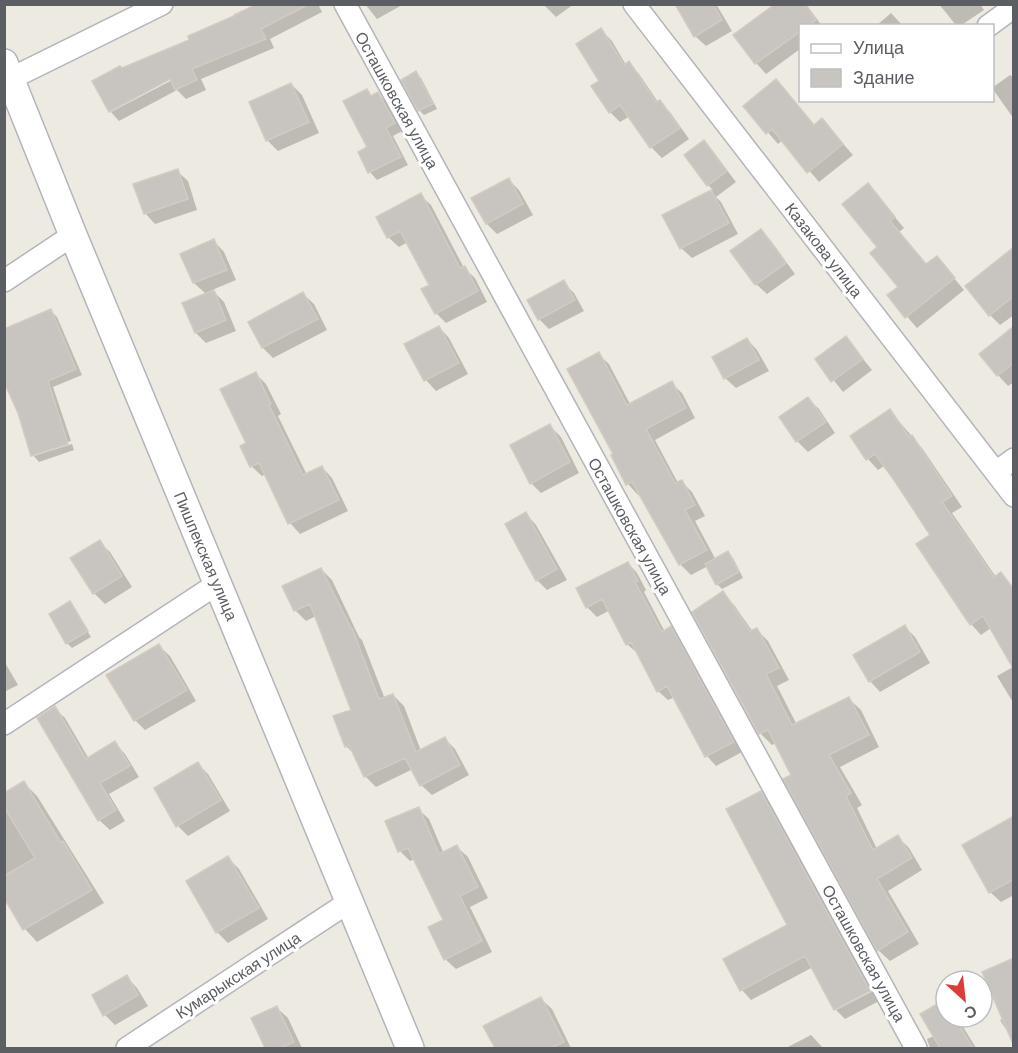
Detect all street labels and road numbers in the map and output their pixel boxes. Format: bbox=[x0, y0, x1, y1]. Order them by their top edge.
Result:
street label: Осташковская улица bbox=[352, 28, 443, 172]
street label: Казакова улица bbox=[782, 199, 867, 301]
street label: Осташковская улица bbox=[585, 454, 676, 598]
street label: Пишпекская улица bbox=[171, 489, 242, 623]
street label: Осташковская улица bbox=[819, 881, 910, 1025]
street label: Кумарыкская улица bbox=[172, 927, 304, 1022]

